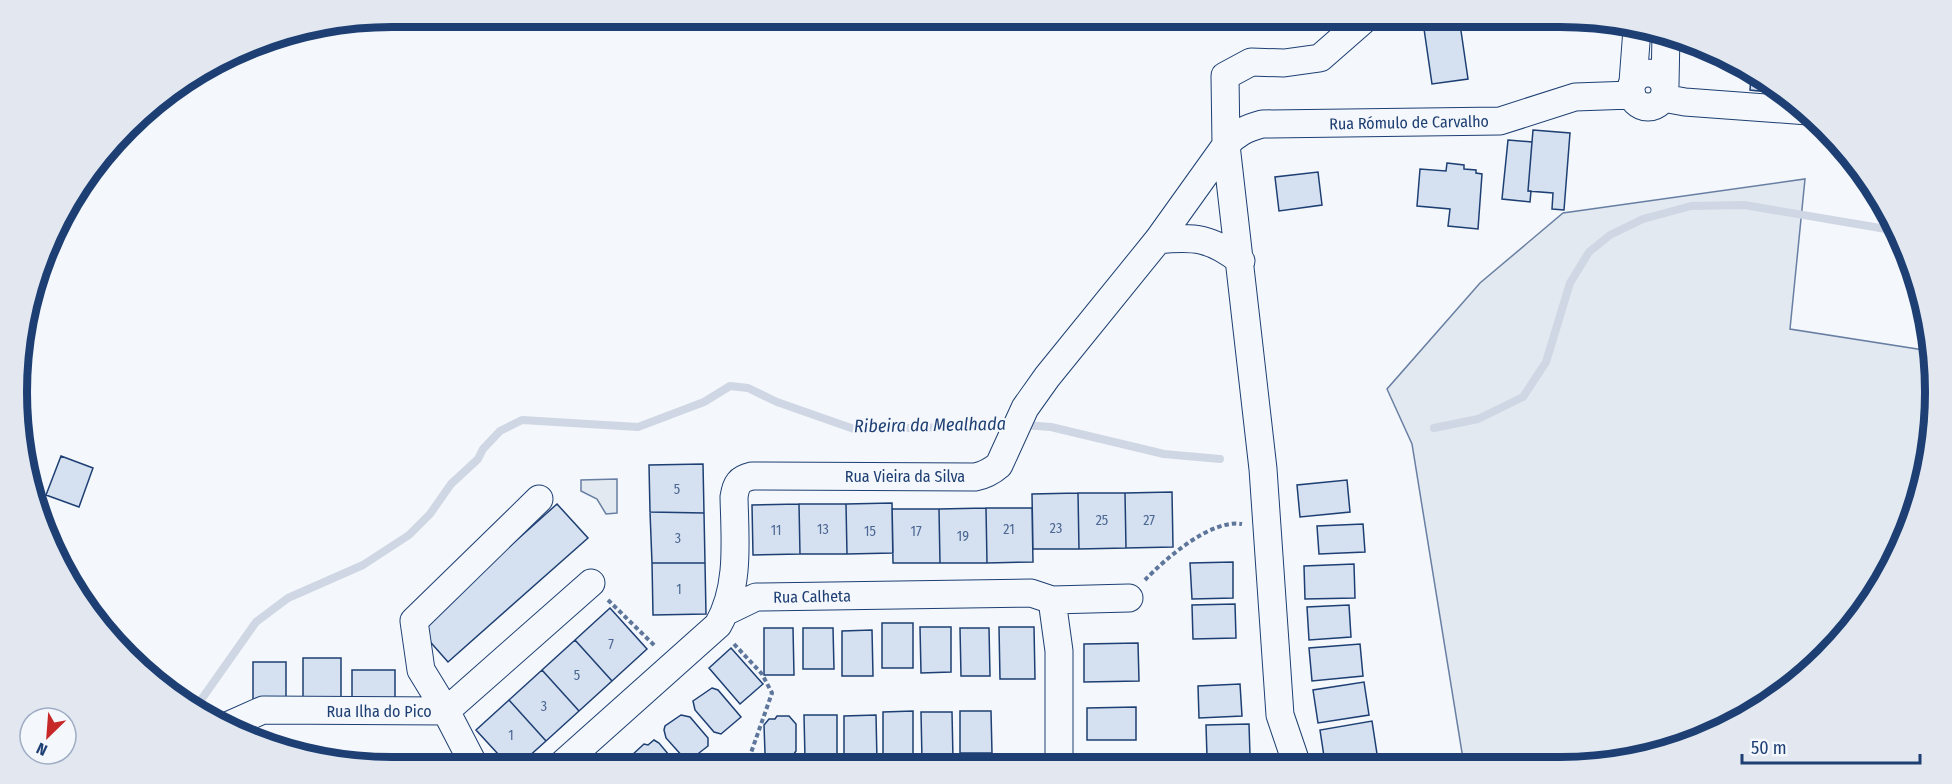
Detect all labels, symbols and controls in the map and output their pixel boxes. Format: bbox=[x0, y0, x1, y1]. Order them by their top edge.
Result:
street label: Rua Rómulo de Carvalho bbox=[1329, 112, 1489, 133]
water label: Ribeira da Mealhada bbox=[854, 413, 1006, 437]
street label: Rua Vieira da Silva bbox=[845, 467, 965, 486]
house number: 5 bbox=[674, 481, 680, 498]
house number: 25 bbox=[1096, 512, 1108, 529]
house number: 27 bbox=[1143, 512, 1155, 529]
house number: 23 bbox=[1050, 520, 1062, 537]
house number: 13 bbox=[817, 521, 829, 538]
house number: 21 bbox=[1003, 521, 1015, 538]
house number: 11 bbox=[771, 522, 781, 539]
house number: 15 bbox=[864, 523, 876, 540]
house number: 17 bbox=[910, 523, 922, 540]
house number: 19 bbox=[957, 528, 969, 545]
house number: 3 bbox=[675, 530, 681, 547]
house number: 1 bbox=[676, 581, 682, 598]
street label: Rua Calheta bbox=[773, 586, 851, 607]
house number: 7 bbox=[608, 636, 614, 653]
house number: 5 bbox=[574, 667, 580, 684]
house number: 3 bbox=[541, 698, 547, 715]
street label: Rua Ilha do Pico bbox=[326, 702, 432, 721]
north arrow bbox=[18, 706, 78, 766]
house number: 1 bbox=[508, 727, 514, 744]
scale bar bbox=[1742, 727, 1920, 765]
text: 50 m bbox=[1751, 737, 1787, 759]
text: N bbox=[34, 739, 50, 760]

